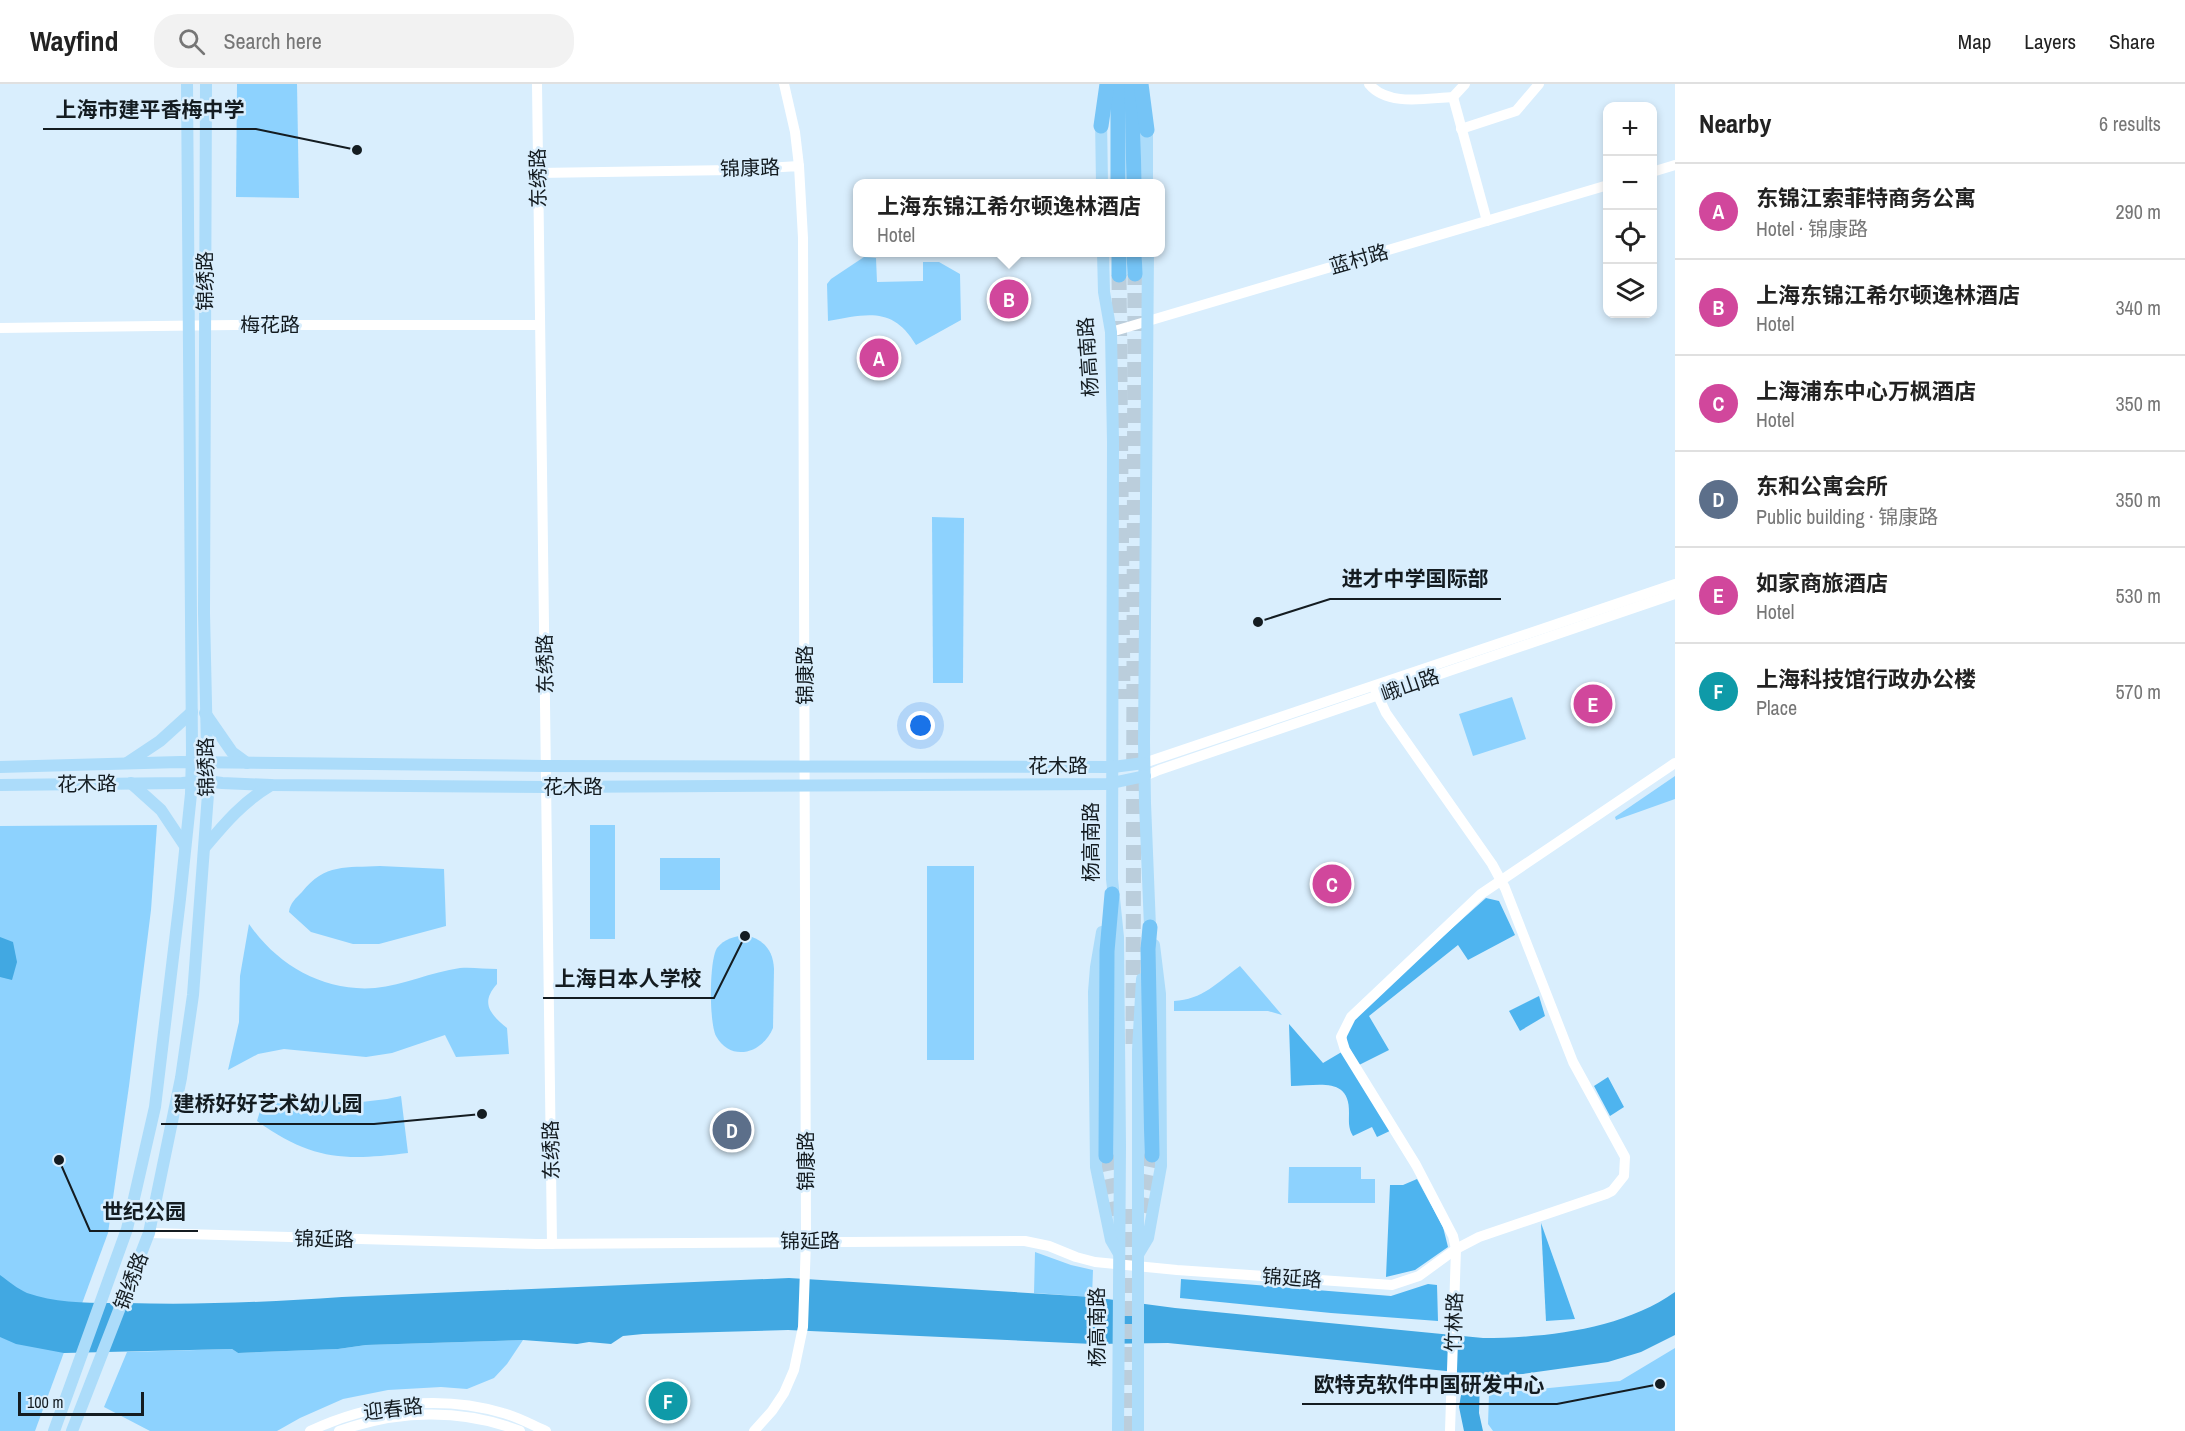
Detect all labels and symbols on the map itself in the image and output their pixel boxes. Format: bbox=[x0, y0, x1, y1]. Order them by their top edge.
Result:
callout: 上海市建平香梅中学 bbox=[43, 90, 256, 129]
text: 上海市建平香梅中学 bbox=[56, 95, 245, 124]
street label: 东绣路 bbox=[523, 148, 552, 208]
street label: 锦康路 bbox=[720, 153, 780, 182]
street label: 蓝村路 bbox=[1326, 237, 1391, 280]
street label: 锦绣路 bbox=[191, 251, 218, 311]
pin: B bbox=[990, 276, 1028, 322]
street label: 梅花路 bbox=[240, 311, 300, 338]
street label: 杨高南路 bbox=[1071, 316, 1104, 398]
pin: A bbox=[860, 336, 898, 380]
callout: 进才中学国际部 bbox=[1330, 560, 1501, 599]
text: 进才中学国际部 bbox=[1342, 564, 1489, 593]
street label: 东绣路 bbox=[530, 634, 559, 694]
street label: 锦康路 bbox=[791, 645, 818, 705]
street label: 峨山路 bbox=[1377, 662, 1443, 707]
pin: E bbox=[1574, 682, 1612, 726]
your location bbox=[906, 711, 935, 740]
street label: 锦绣路 bbox=[191, 737, 220, 797]
street label: 花木路 bbox=[1028, 752, 1088, 779]
street label: 花木路 bbox=[57, 769, 117, 798]
street label: 花木路 bbox=[543, 773, 603, 800]
street label: 杨高南路 bbox=[1077, 802, 1104, 882]
pin: C bbox=[1312, 862, 1352, 906]
callout: 上海日本人学校 bbox=[543, 959, 714, 998]
text: 上海日本人学校 bbox=[555, 964, 702, 993]
callout: 建桥好好艺术幼儿园 bbox=[161, 1085, 374, 1124]
text: 建桥好好艺术幼儿园 bbox=[174, 1089, 363, 1118]
pin: D bbox=[712, 1108, 752, 1152]
street label: 东绣路 bbox=[536, 1120, 565, 1180]
street label: 锦康路 bbox=[792, 1131, 819, 1191]
callout: 世纪公园 bbox=[90, 1192, 198, 1231]
text: 世纪公园 bbox=[102, 1197, 186, 1226]
street label: 锦延路 bbox=[294, 1224, 354, 1253]
street label: 锦延路 bbox=[780, 1227, 840, 1254]
street label: 锦绣路 bbox=[107, 1248, 154, 1314]
street label: 锦延路 bbox=[1261, 1262, 1323, 1293]
street label: 杨高南路 bbox=[1083, 1287, 1110, 1367]
street label: 竹林路 bbox=[1439, 1292, 1468, 1352]
callout: 欧特克软件中国研发中心 bbox=[1302, 1365, 1557, 1404]
text: 欧特克软件中国研发中心 bbox=[1314, 1370, 1545, 1399]
pin: F bbox=[648, 1378, 688, 1424]
scale bar bbox=[18, 1389, 144, 1416]
street label: 迎春路 bbox=[362, 1391, 424, 1426]

